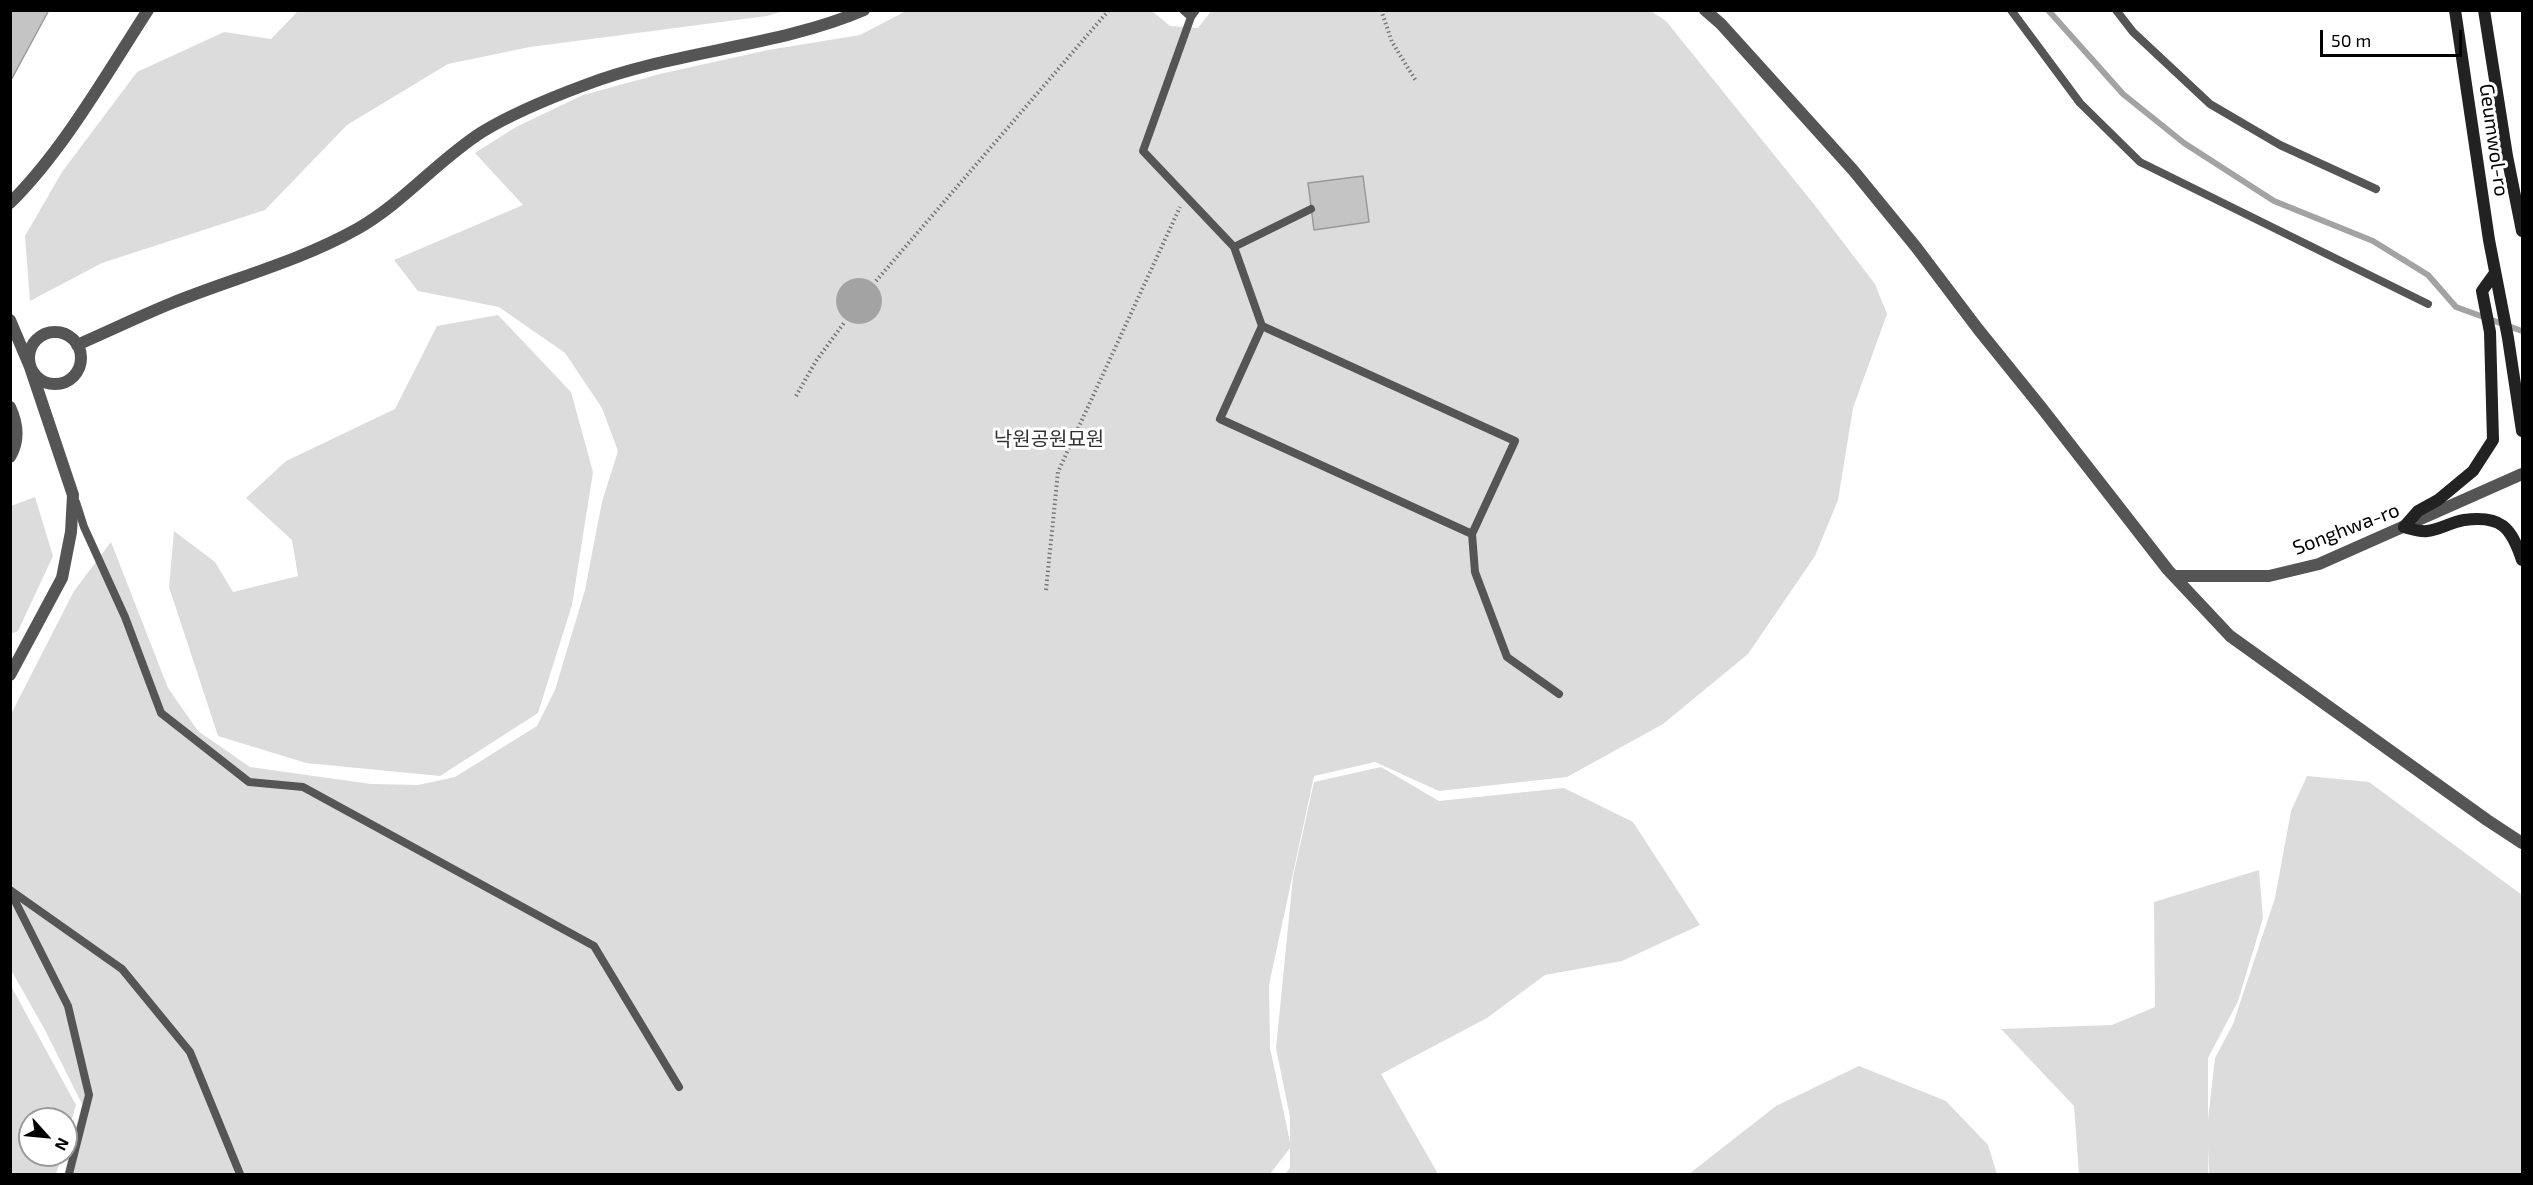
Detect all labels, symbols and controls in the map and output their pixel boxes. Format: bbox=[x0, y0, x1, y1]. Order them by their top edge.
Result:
scale bar bbox=[2323, 18, 2466, 56]
text: 50 m bbox=[2331, 29, 2371, 51]
street label: Geumwol-ro bbox=[2474, 82, 2514, 198]
park label: 낙원공원묘원 bbox=[994, 427, 1104, 451]
street label: Songhwa-ro bbox=[2289, 498, 2403, 560]
north arrow bbox=[18, 1107, 78, 1167]
text: N bbox=[52, 1135, 74, 1154]

